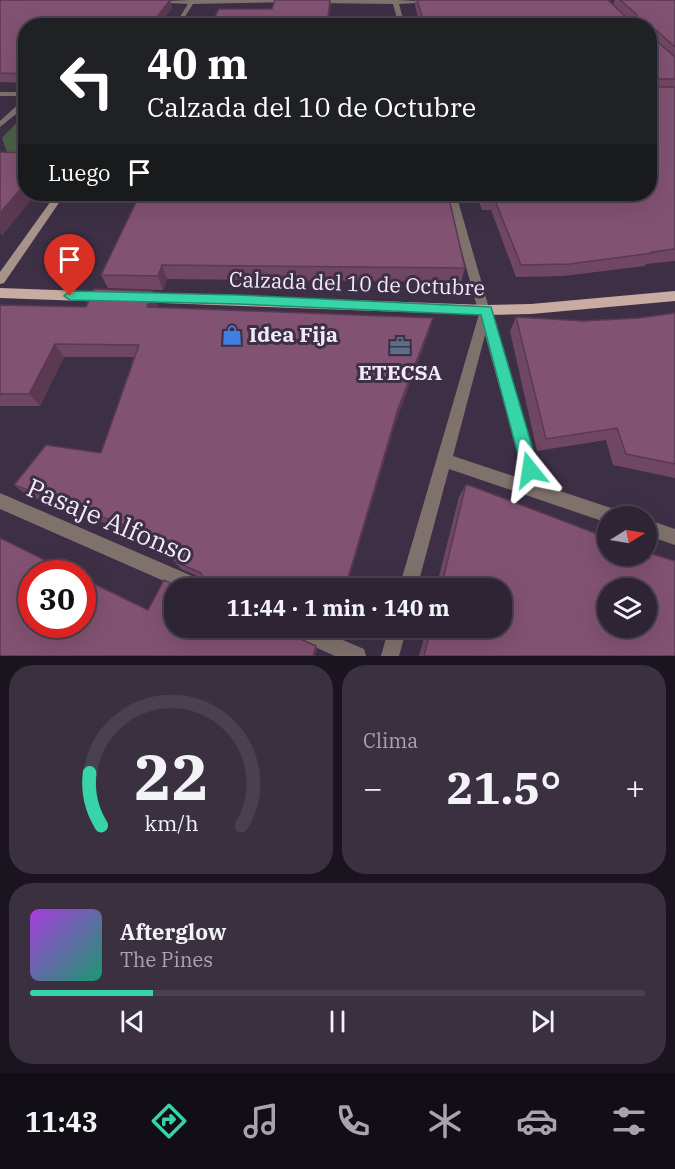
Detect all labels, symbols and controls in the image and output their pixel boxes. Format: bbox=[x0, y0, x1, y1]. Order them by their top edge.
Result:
text: 40 m bbox=[147, 36, 248, 91]
icon: left bbox=[48, 42, 126, 120]
text: Calzada del 10 de Octubre bbox=[147, 89, 476, 124]
icon: arrive bbox=[123, 156, 156, 189]
text: Luego bbox=[48, 158, 111, 187]
pin bbox=[44, 234, 95, 296]
icon: arrive bbox=[53, 243, 86, 276]
street label: Calzada del 10 de Octubre bbox=[229, 265, 485, 301]
place label: Idea Fija bbox=[249, 320, 338, 348]
shop icon: Idea Fija bbox=[220, 323, 244, 347]
office icon: ETECSA bbox=[388, 334, 412, 358]
place label: ETECSA bbox=[358, 358, 442, 386]
position arrow bbox=[498, 438, 562, 502]
street label: Pasaje Alfonso bbox=[22, 470, 199, 570]
north arrow bbox=[597, 506, 657, 566]
map controls bbox=[597, 506, 657, 638]
speed limit sign: 30 bbox=[18, 560, 96, 638]
button: layers bbox=[597, 578, 657, 638]
text: 11:44 · 1 min · 140 m bbox=[226, 593, 450, 622]
text: Clima bbox=[363, 727, 418, 754]
text: 22 bbox=[134, 736, 208, 817]
text: 21.5° bbox=[447, 758, 561, 816]
text: − bbox=[363, 766, 383, 809]
text: + bbox=[625, 766, 645, 809]
text: km/h bbox=[144, 810, 198, 838]
text: Afterglow bbox=[120, 917, 227, 946]
text: The Pines bbox=[120, 946, 213, 973]
icon: previous bbox=[116, 1005, 149, 1038]
icon: pause bbox=[321, 1005, 354, 1038]
icon: next bbox=[526, 1005, 559, 1038]
icon: directions bbox=[148, 1100, 190, 1142]
icon: music bbox=[240, 1100, 282, 1142]
icon: phone bbox=[332, 1100, 374, 1142]
icon: climate bbox=[424, 1100, 466, 1142]
icon: car bbox=[516, 1100, 558, 1142]
icon: filters bbox=[608, 1100, 650, 1142]
text: 11:43 bbox=[25, 1104, 98, 1139]

